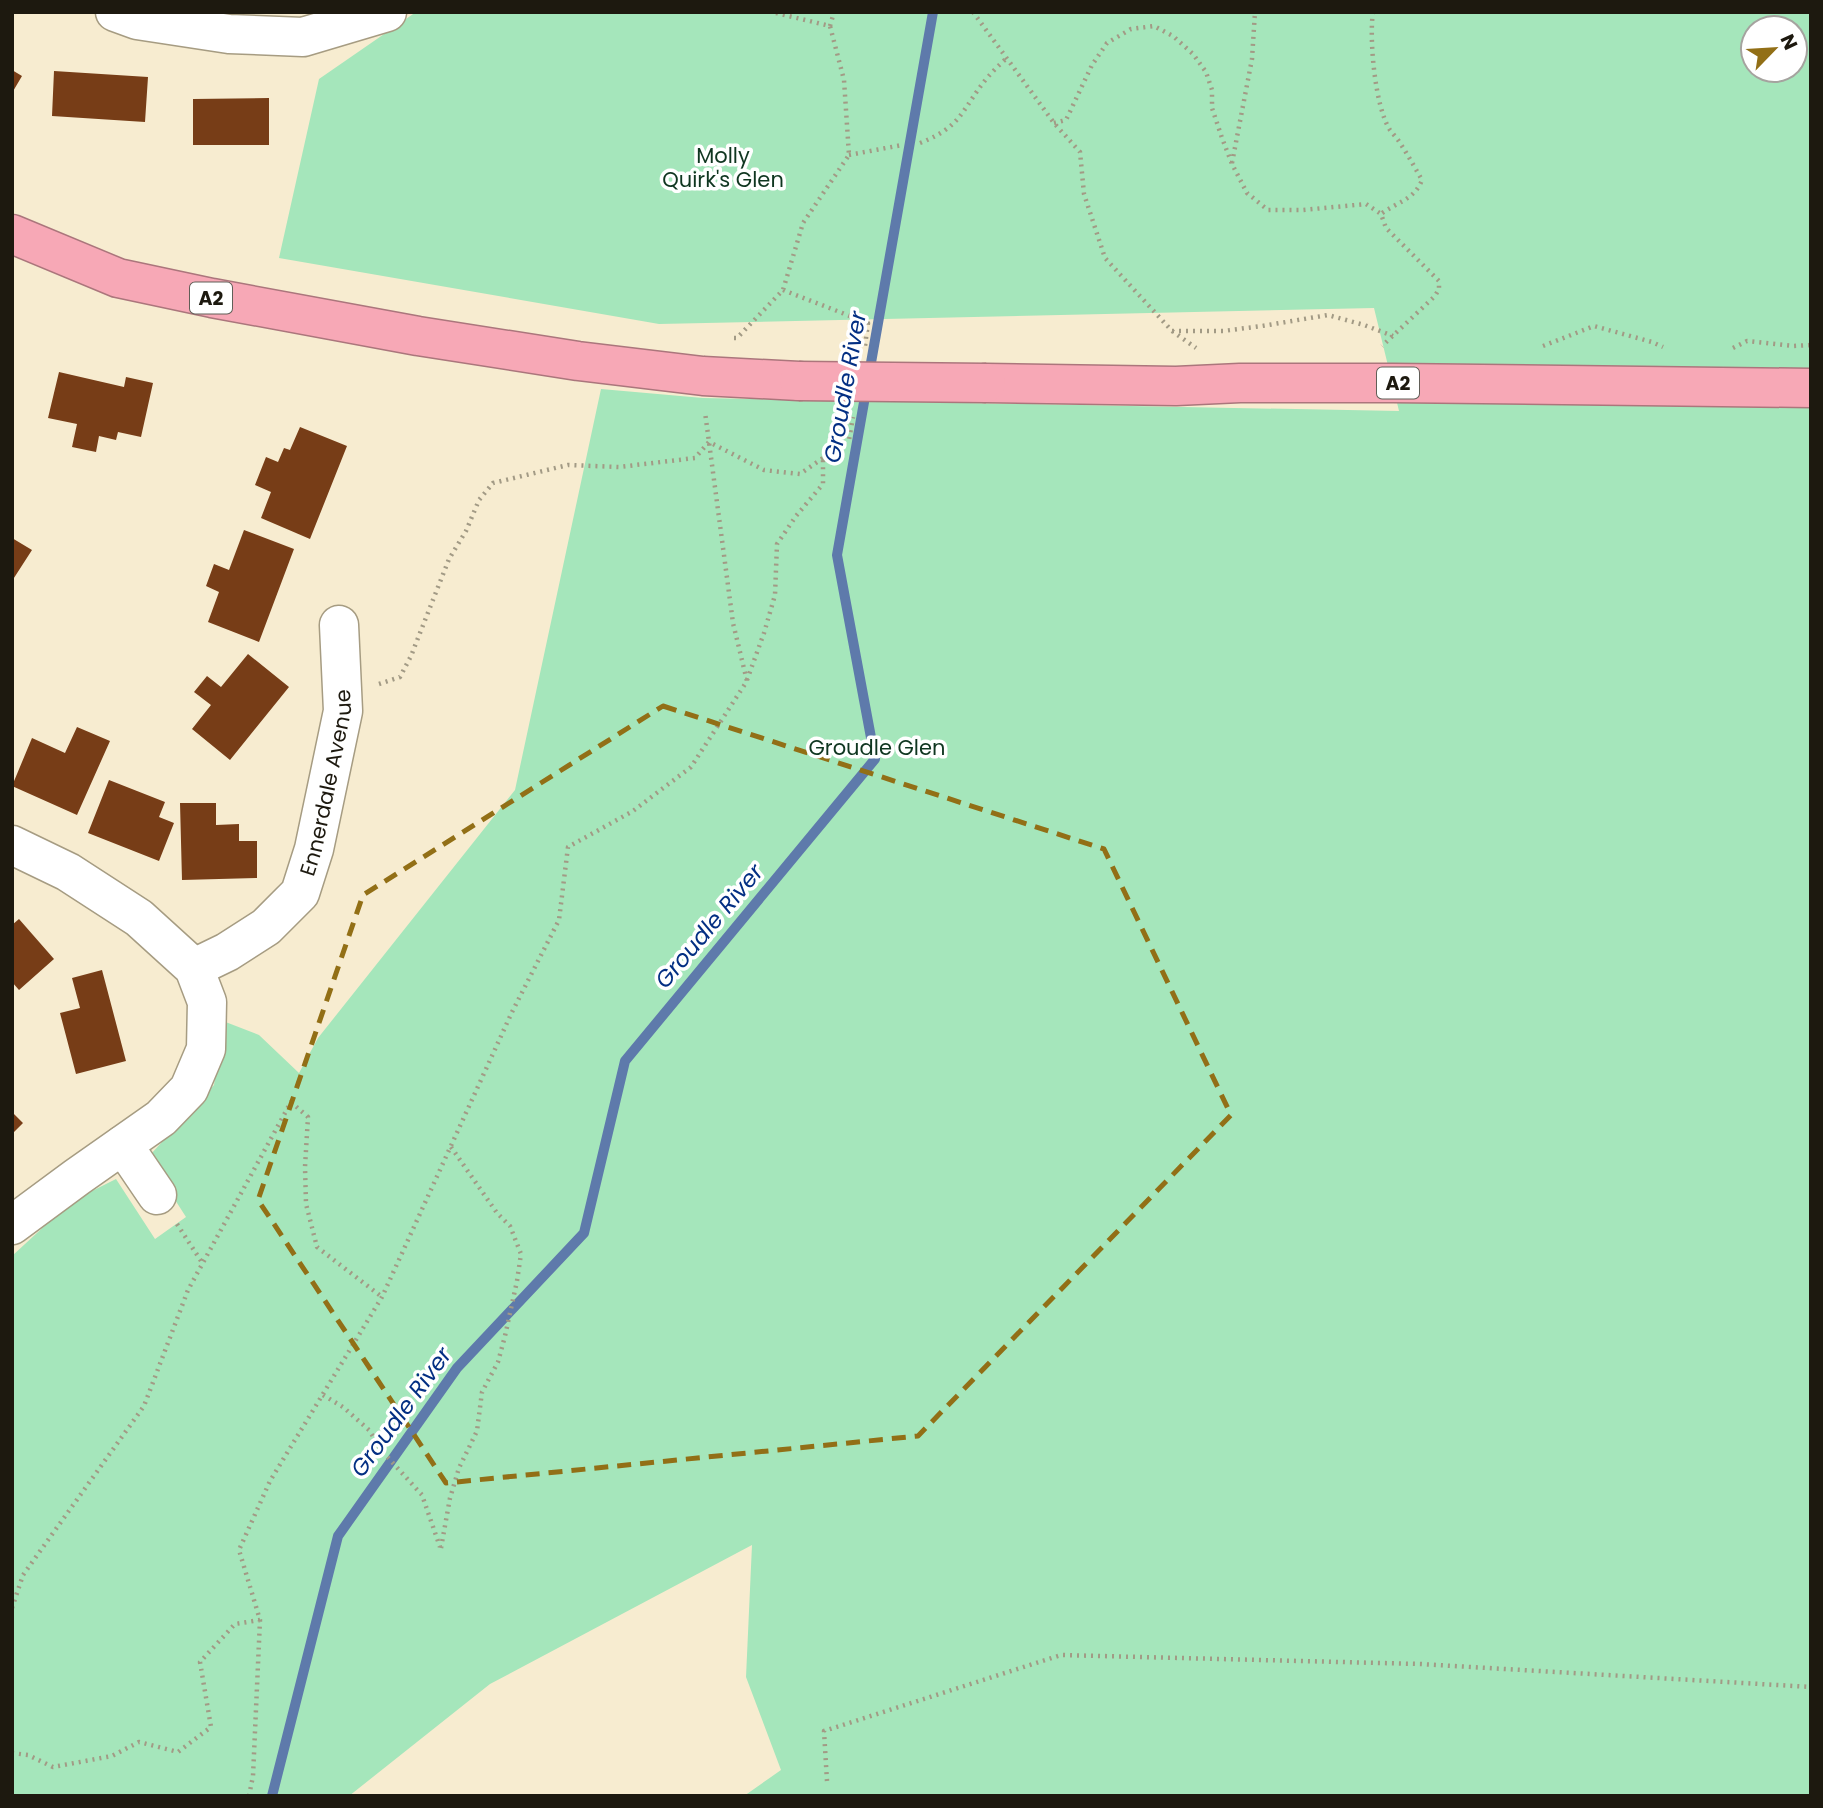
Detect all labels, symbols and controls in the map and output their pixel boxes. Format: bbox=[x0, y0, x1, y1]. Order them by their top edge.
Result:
north arrow bbox=[1739, 14, 1809, 84]
text: N bbox=[1774, 30, 1804, 54]
park label: Molly Quirk's Glen bbox=[662, 141, 784, 194]
road number: A2 bbox=[190, 282, 232, 314]
water label: Groudle River bbox=[816, 307, 874, 465]
road number: A2 bbox=[1377, 368, 1419, 398]
street label: Ennerdale Avenue bbox=[292, 689, 358, 879]
park label: Groudle Glen bbox=[808, 733, 946, 762]
water label: Groudle River bbox=[647, 856, 772, 995]
water label: Groudle River bbox=[343, 1339, 460, 1484]

